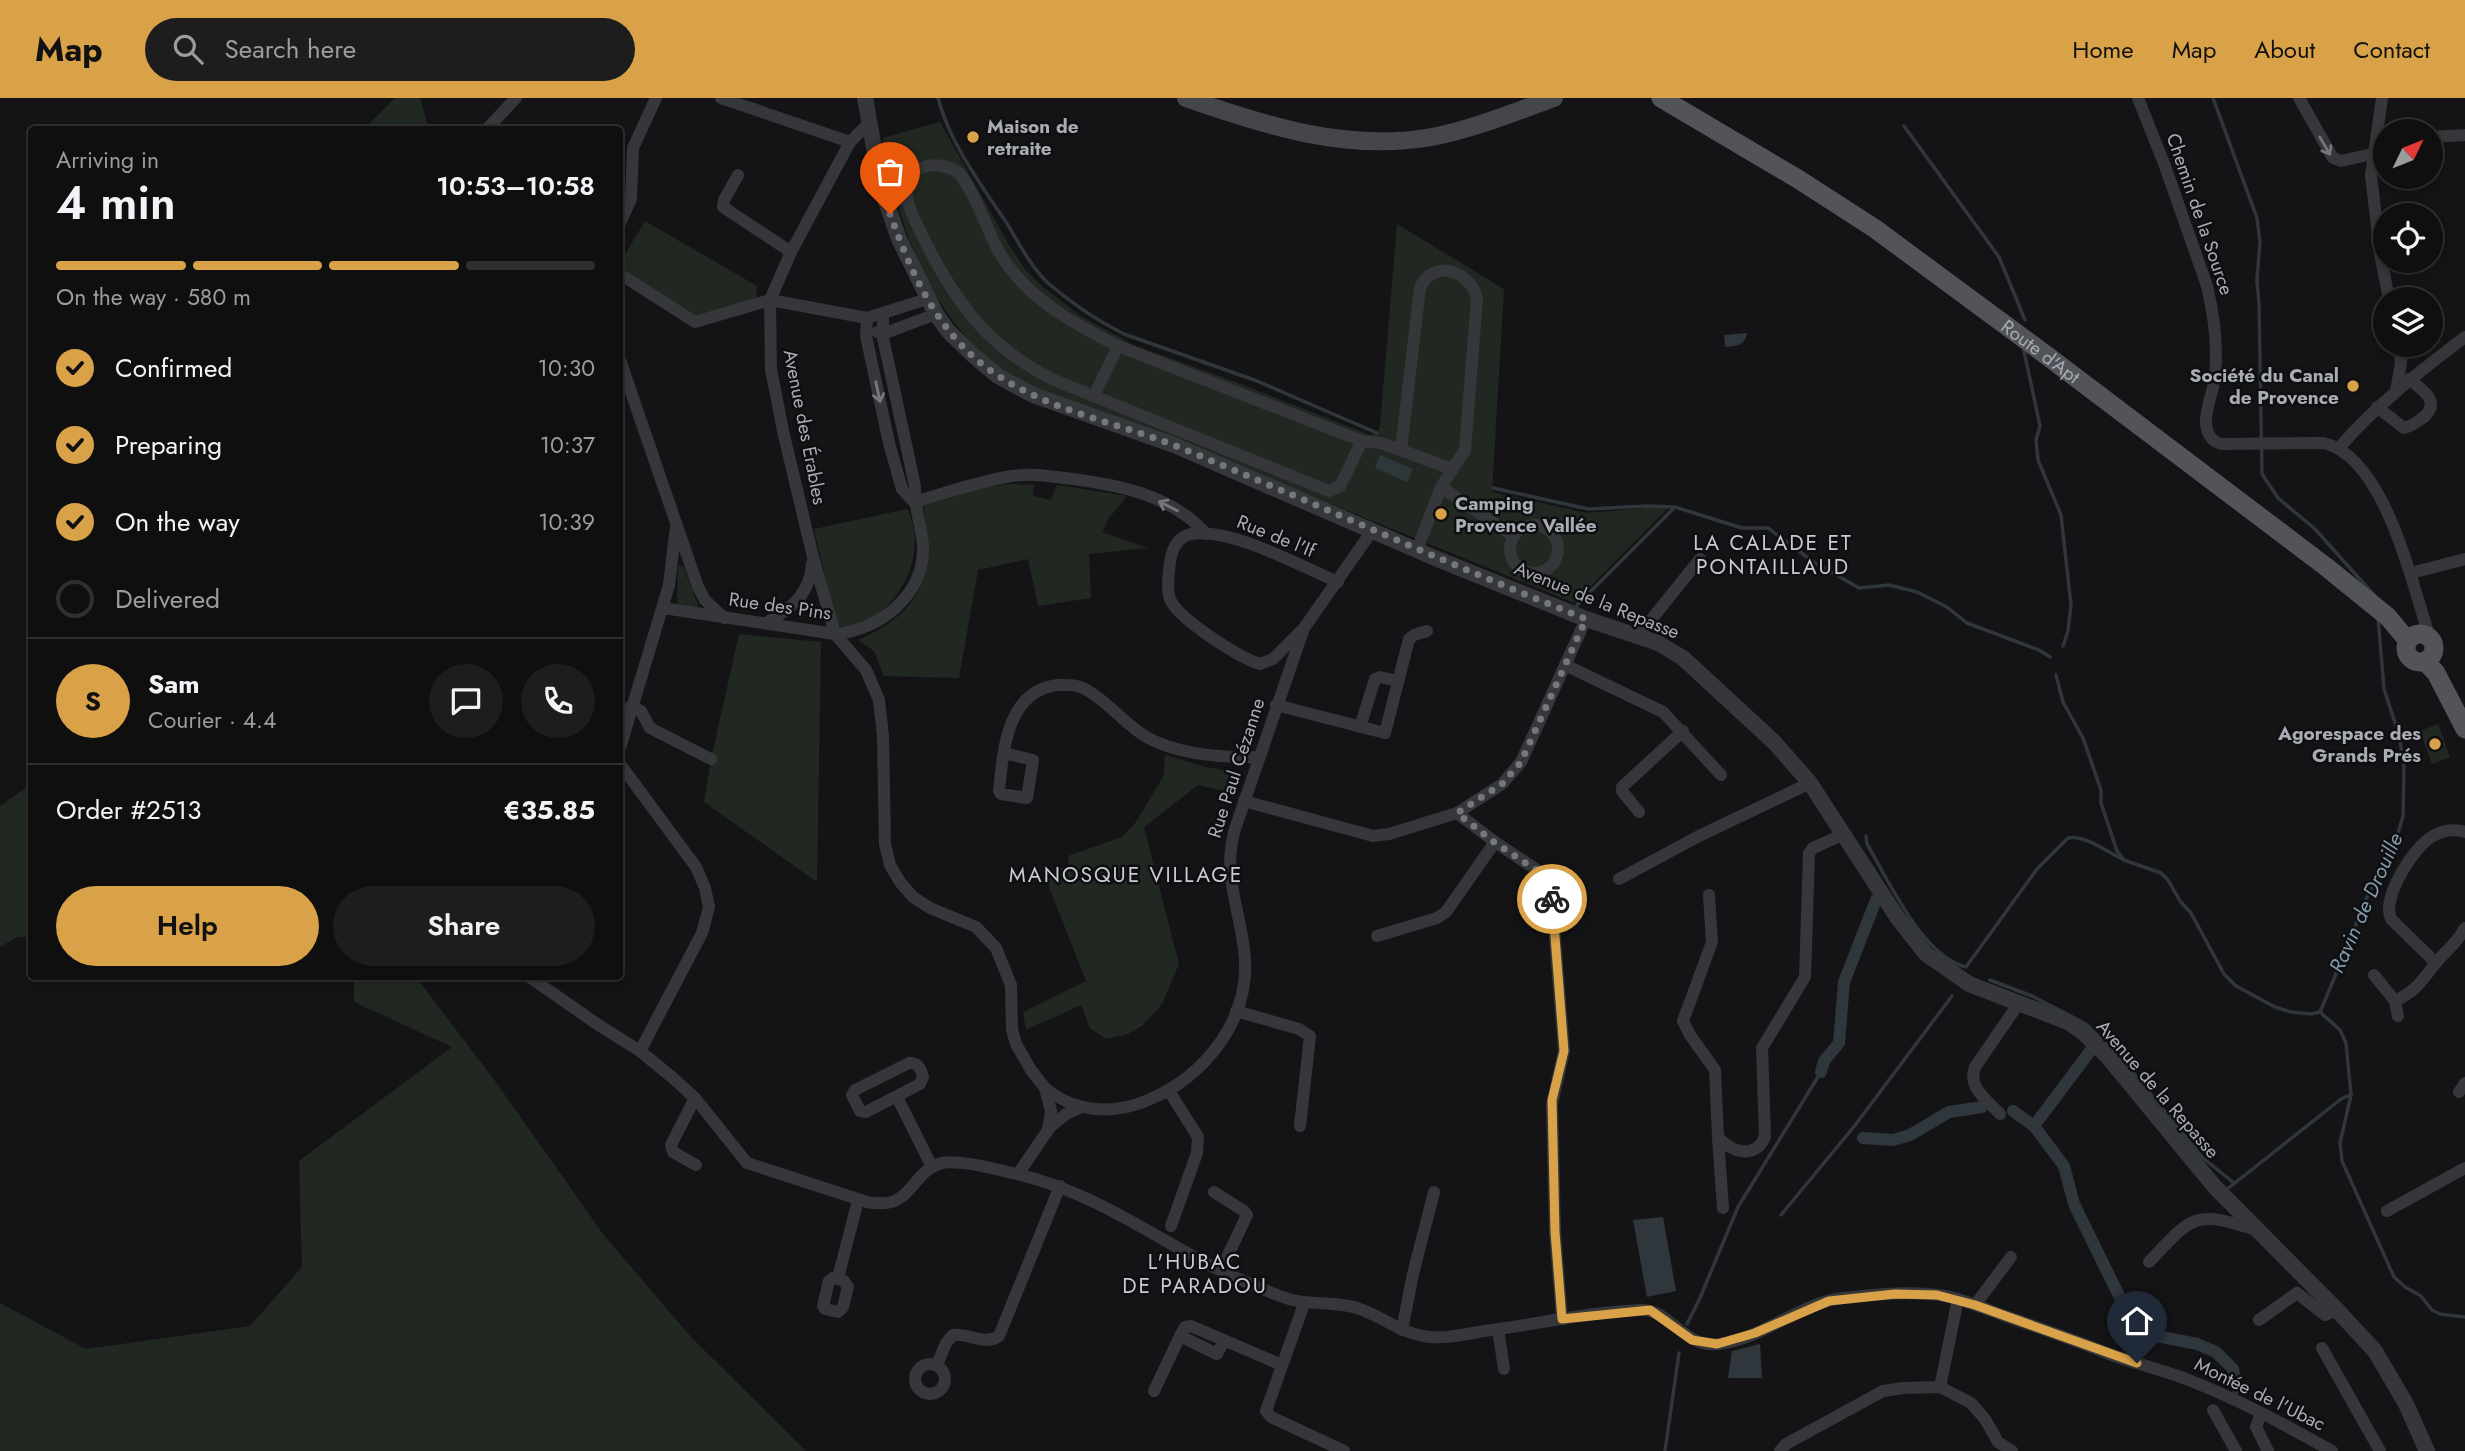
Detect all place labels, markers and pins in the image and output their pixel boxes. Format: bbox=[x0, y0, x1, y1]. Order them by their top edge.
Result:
place label: Maison de retraite bbox=[987, 113, 1079, 162]
marker: Maison de retraite bbox=[965, 129, 981, 145]
pin bbox=[860, 142, 920, 214]
place label: Société du Canal de Provence bbox=[2190, 362, 2339, 411]
marker: Société du Canal de Provence bbox=[2345, 378, 2361, 394]
place label: Camping Provence Vallée bbox=[1455, 490, 1597, 539]
marker: Camping Provence Vallée bbox=[1433, 506, 1449, 522]
place label: Agorespace des Grands Prés bbox=[2277, 720, 2421, 769]
marker: Agorespace des Grands Prés bbox=[2427, 736, 2443, 752]
pin bbox=[2107, 1291, 2167, 1363]

